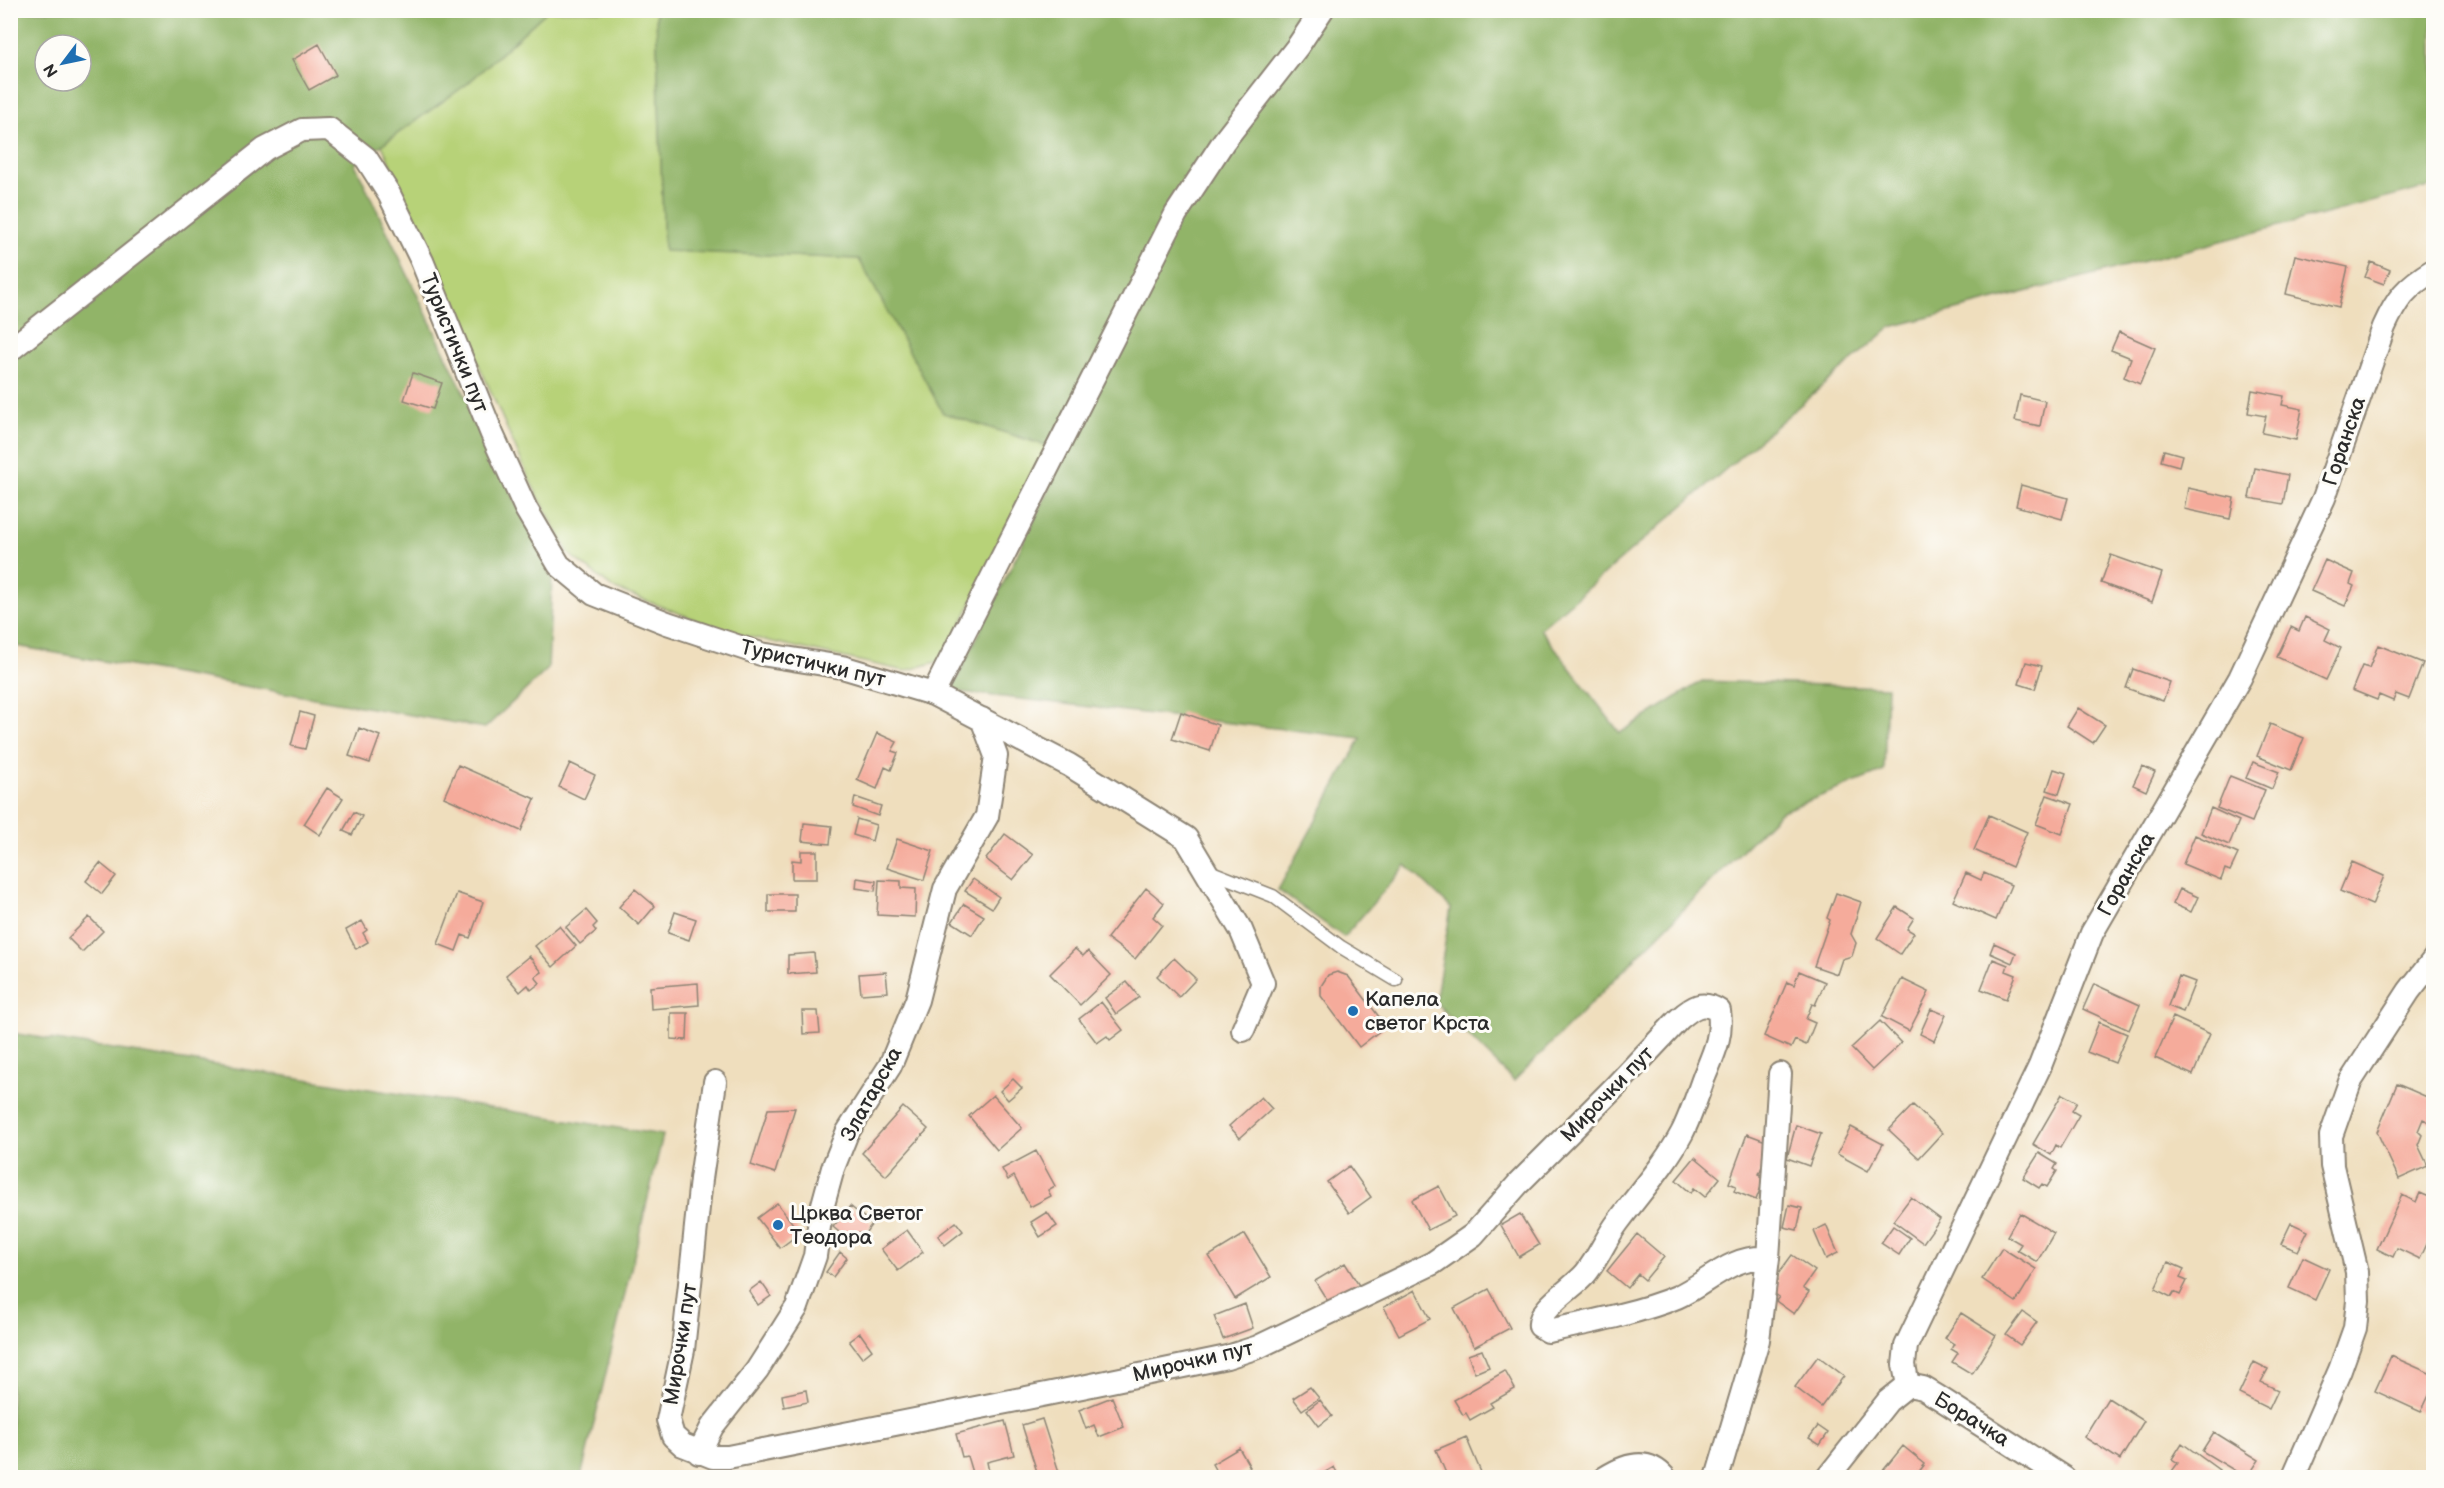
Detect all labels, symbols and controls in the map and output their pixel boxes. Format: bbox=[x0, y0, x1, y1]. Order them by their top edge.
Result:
north arrow bbox=[33, 33, 93, 93]
text: N bbox=[40, 60, 63, 80]
street label: Туристички пут bbox=[415, 270, 494, 417]
street label: Горанска bbox=[2318, 393, 2371, 489]
street label: Туристички пут bbox=[738, 635, 888, 692]
street label: Горанска bbox=[2093, 828, 2161, 920]
place label: Капела светог Крста bbox=[1365, 987, 1490, 1036]
marker: Капела светог Крста bbox=[1346, 1004, 1360, 1018]
street label: Мирочки пут bbox=[1556, 1041, 1659, 1147]
street label: Златарска bbox=[835, 1042, 908, 1146]
place label: Црква Светог Теодора bbox=[790, 1201, 924, 1250]
marker: Црква Светог Теодора bbox=[771, 1218, 785, 1232]
street label: Мирочки пут bbox=[659, 1281, 703, 1407]
street label: Мирочки пут bbox=[1130, 1335, 1256, 1388]
street label: Борачка bbox=[1930, 1387, 2014, 1453]

